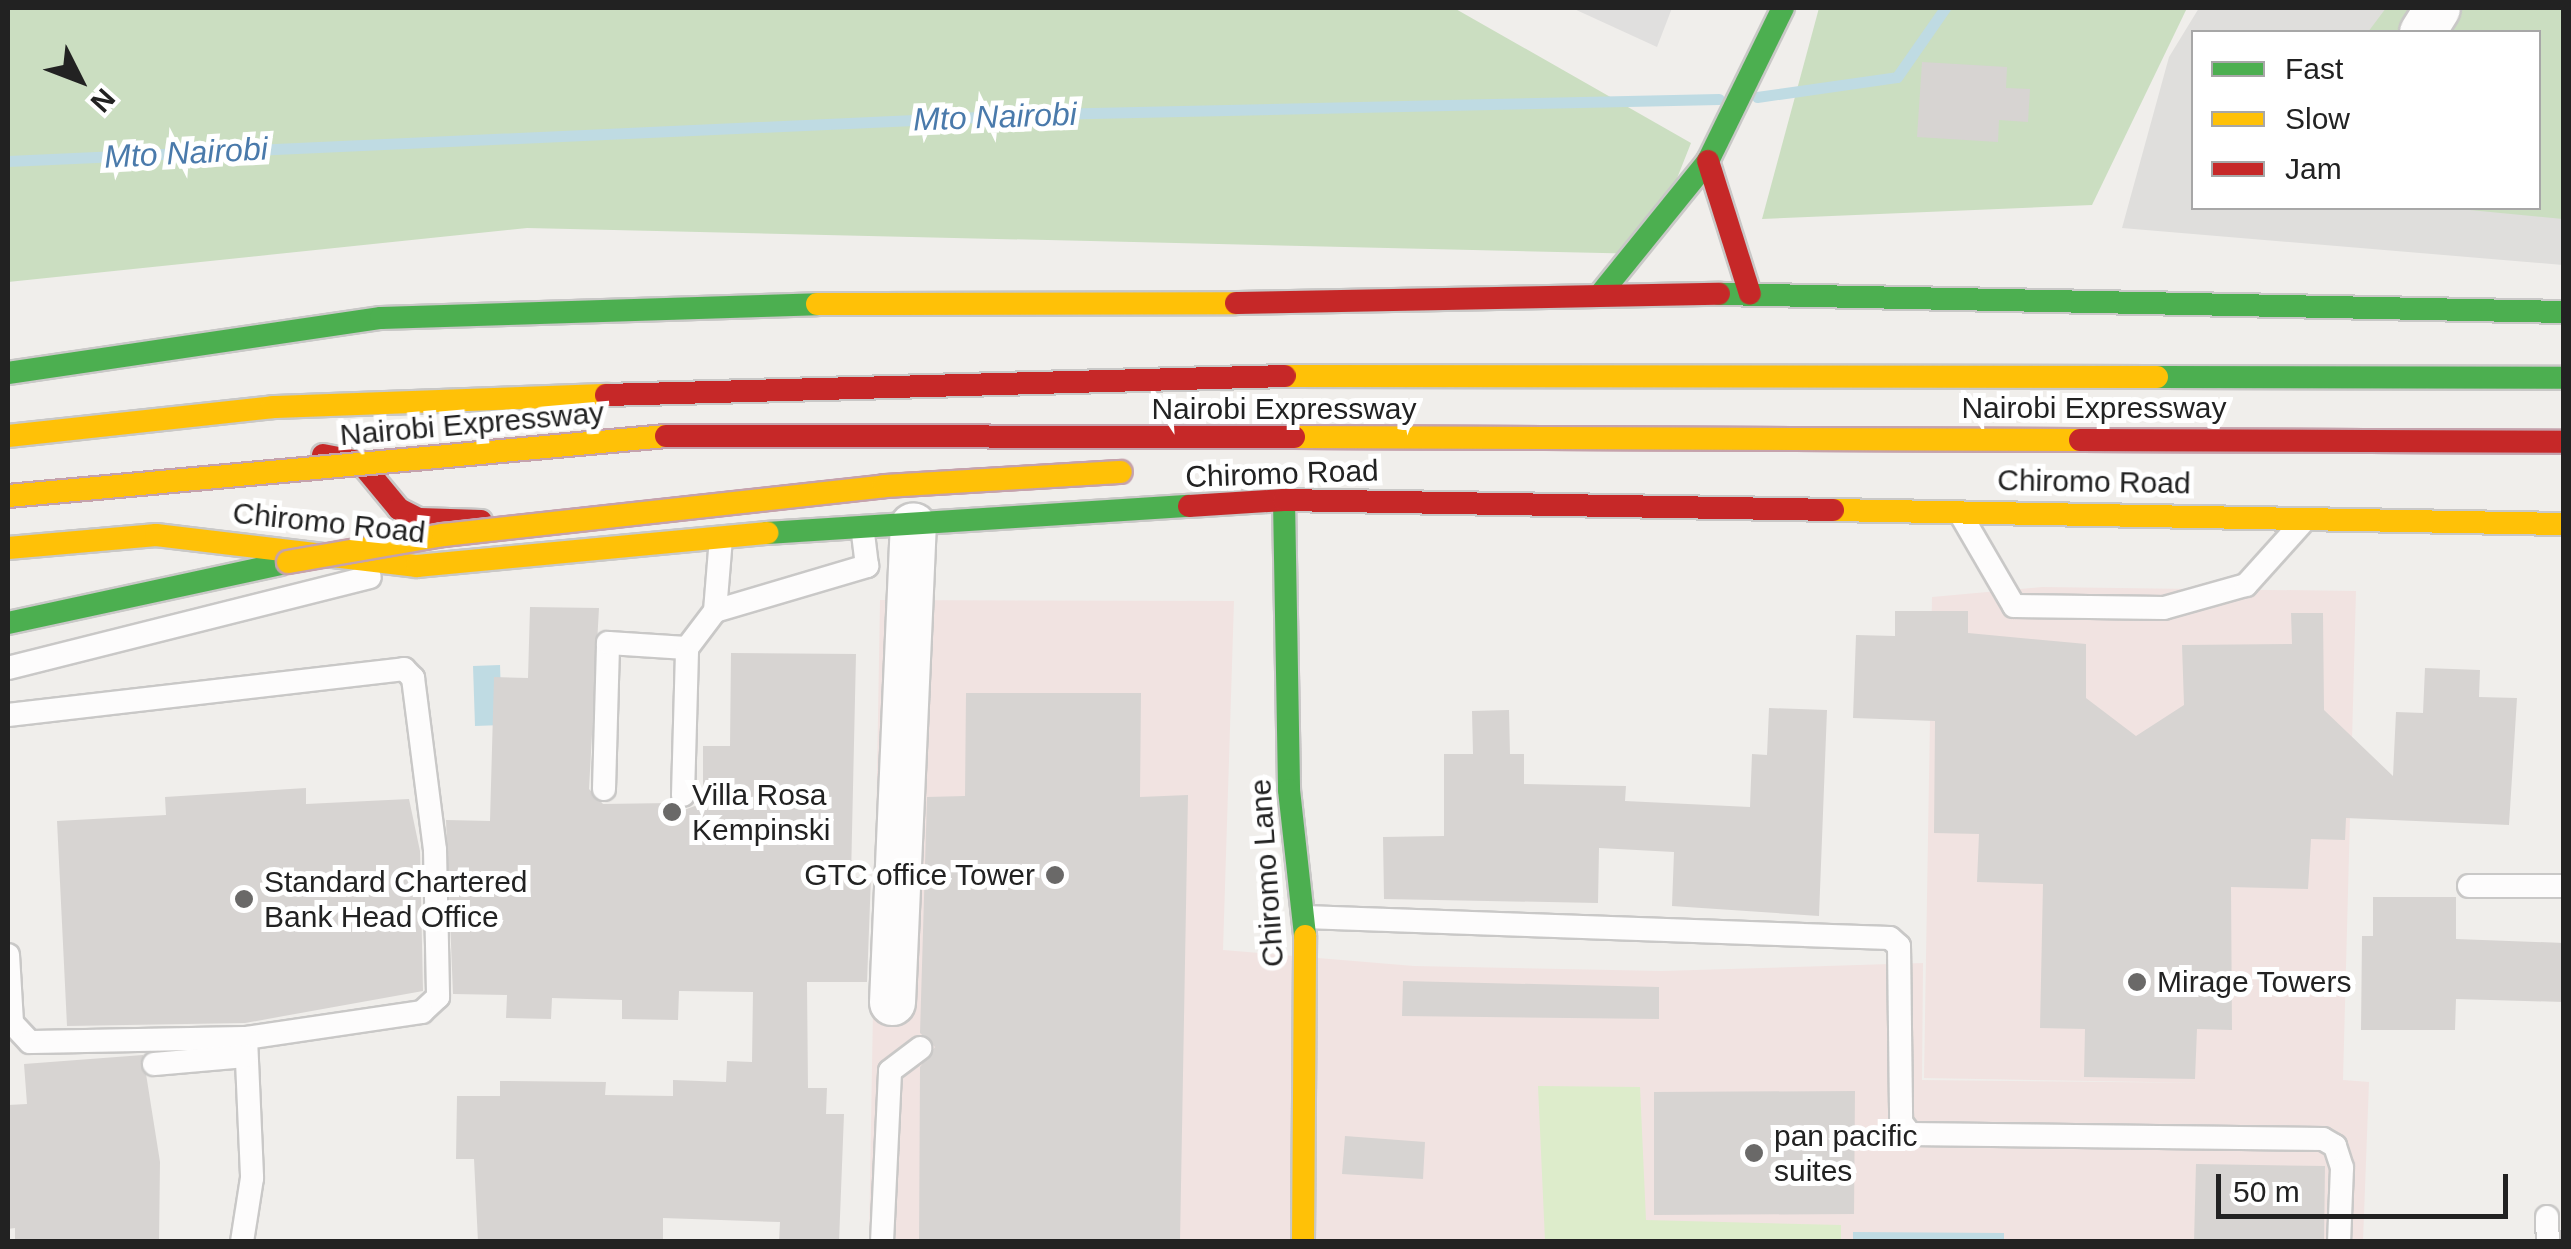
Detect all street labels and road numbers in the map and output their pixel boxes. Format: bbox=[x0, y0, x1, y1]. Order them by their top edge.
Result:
street label: Nairobi Expressway bbox=[1961, 390, 2227, 426]
street label: Nairobi Expressway bbox=[1151, 391, 1417, 427]
street label: Nairobi Expressway bbox=[338, 395, 606, 453]
street label: Chiromo Road bbox=[1185, 453, 1379, 495]
street label: Chiromo Road bbox=[1997, 462, 2191, 502]
street label: Chiromo Road bbox=[231, 495, 427, 551]
street label: Chiromo Lane bbox=[1242, 778, 1292, 968]

